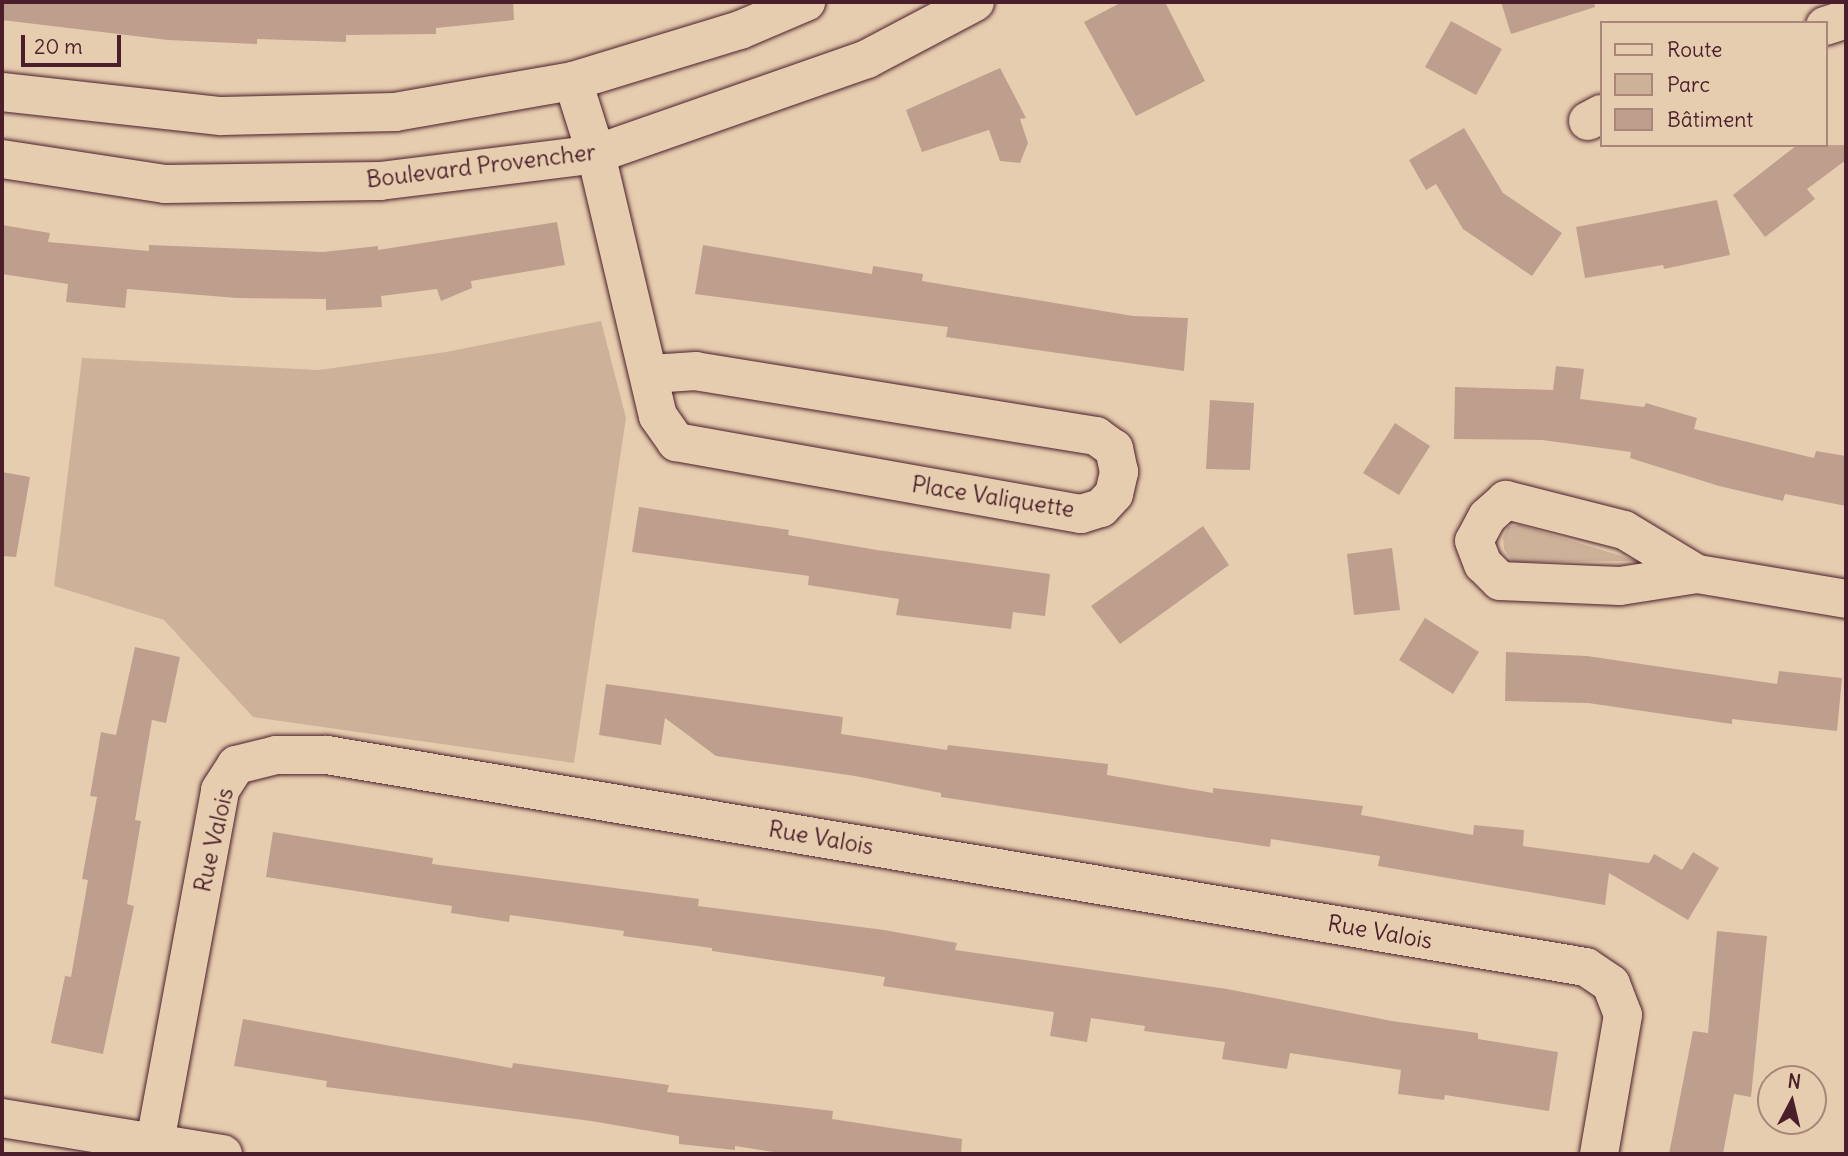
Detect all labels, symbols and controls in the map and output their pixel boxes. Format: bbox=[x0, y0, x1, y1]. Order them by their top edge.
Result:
scale bar bbox=[24, 21, 124, 65]
legend bbox=[1600, 21, 1827, 147]
text: 20 m bbox=[34, 33, 83, 60]
text: Route bbox=[1667, 36, 1722, 63]
text: Parc bbox=[1667, 71, 1710, 98]
text: Bâtiment bbox=[1667, 106, 1753, 133]
street label: Boulevard Provencher bbox=[365, 138, 597, 194]
street label: Place Valiquette bbox=[910, 471, 1076, 523]
street label: Rue Valois bbox=[189, 785, 239, 895]
street label: Rue Valois bbox=[766, 815, 876, 861]
street label: Rue Valois bbox=[1325, 909, 1435, 955]
north arrow bbox=[1757, 1065, 1827, 1135]
text: N bbox=[1786, 1068, 1802, 1094]

